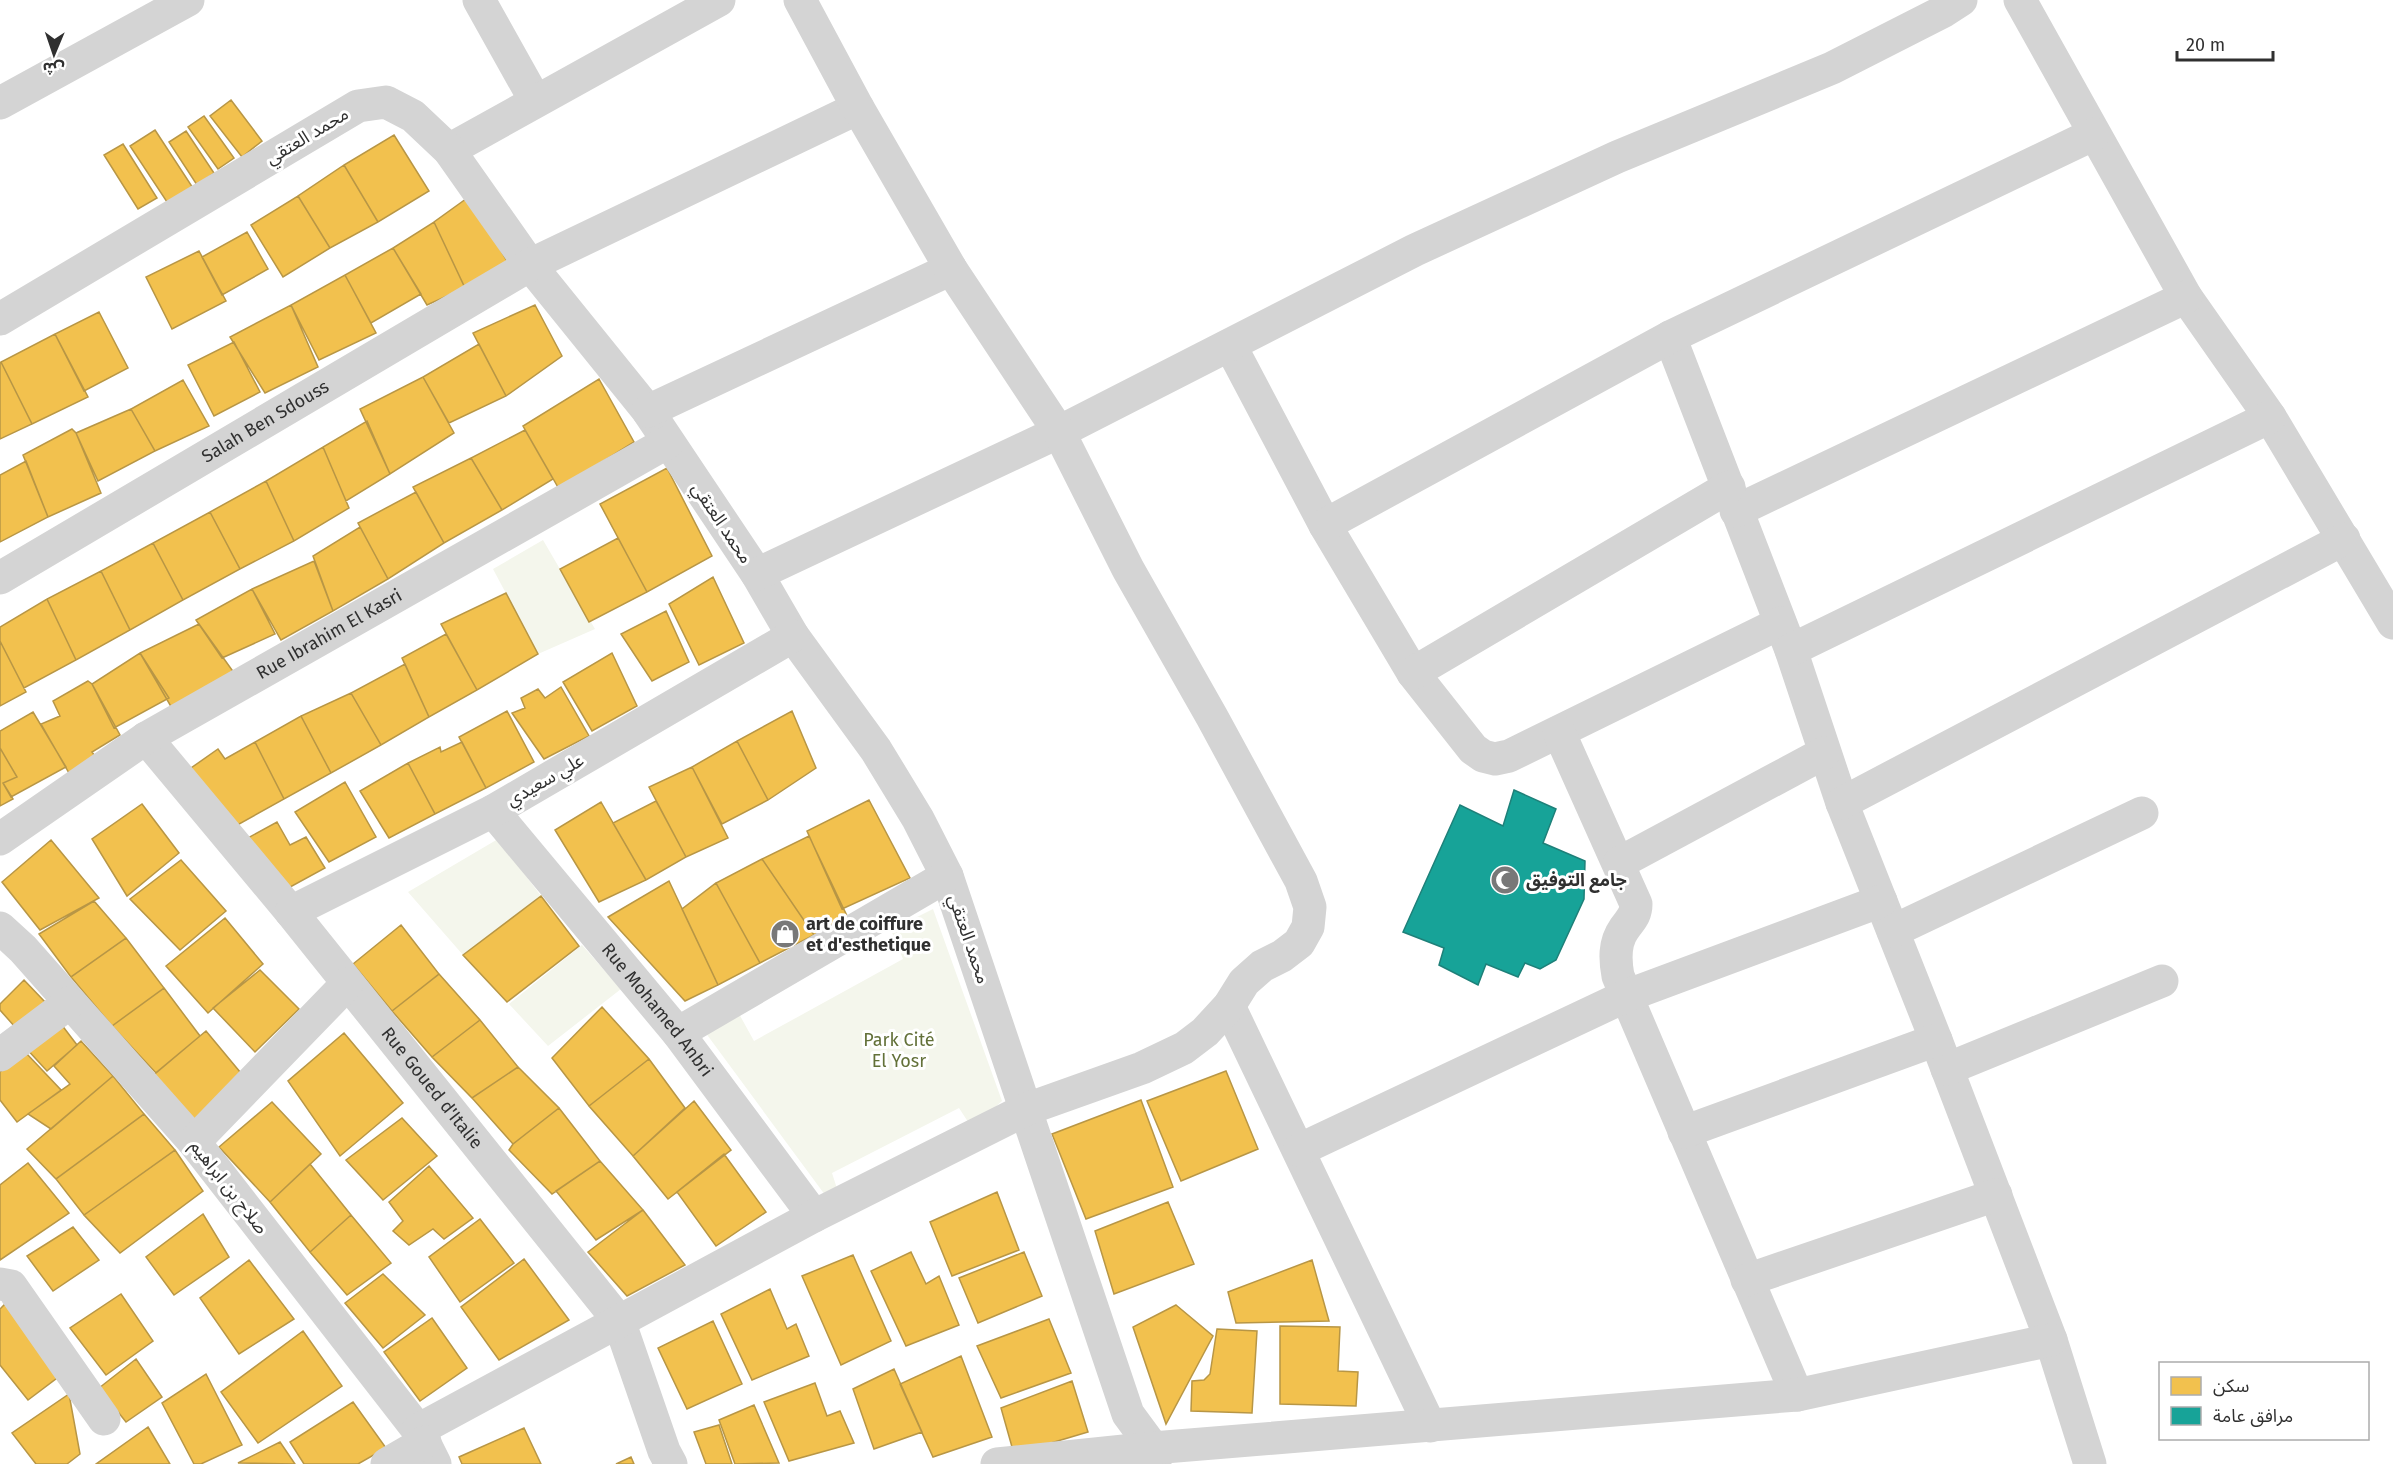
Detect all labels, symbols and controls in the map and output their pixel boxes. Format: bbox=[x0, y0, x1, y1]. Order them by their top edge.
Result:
north arrow bbox=[24, 24, 84, 84]
scale bar bbox=[2177, 24, 2273, 62]
text: 20 m bbox=[2186, 34, 2225, 56]
text: ش bbox=[42, 59, 65, 78]
street label: محمد العتقي bbox=[262, 103, 354, 171]
street label: Salah Ben Sdouss bbox=[198, 375, 333, 467]
street label: محمد العتقي bbox=[685, 478, 757, 569]
street label: Rue Ibrahim El Kasri bbox=[252, 584, 406, 684]
street label: علي سعيدي bbox=[502, 749, 589, 813]
mosque icon: جامع التوفيق bbox=[1489, 864, 1521, 896]
place label: جامع التوفيق bbox=[1526, 869, 1627, 893]
street label: محمد العتقي bbox=[941, 892, 995, 987]
place label: art de coiffure et d'esthetique bbox=[806, 913, 931, 956]
shop icon: art de coiffure et d'esthetique bbox=[769, 918, 801, 950]
street label: Rue Mohamed Anbri bbox=[597, 939, 718, 1081]
street label: Rue Goued d'Italie bbox=[377, 1023, 488, 1153]
park label: Park Cité El Yosr bbox=[863, 1029, 935, 1072]
street label: صلاح بن ابراهيم bbox=[184, 1136, 273, 1240]
legend bbox=[2159, 1362, 2369, 1440]
text: سكن bbox=[2213, 1375, 2249, 1397]
text: مرافق عامة bbox=[2213, 1405, 2293, 1427]

